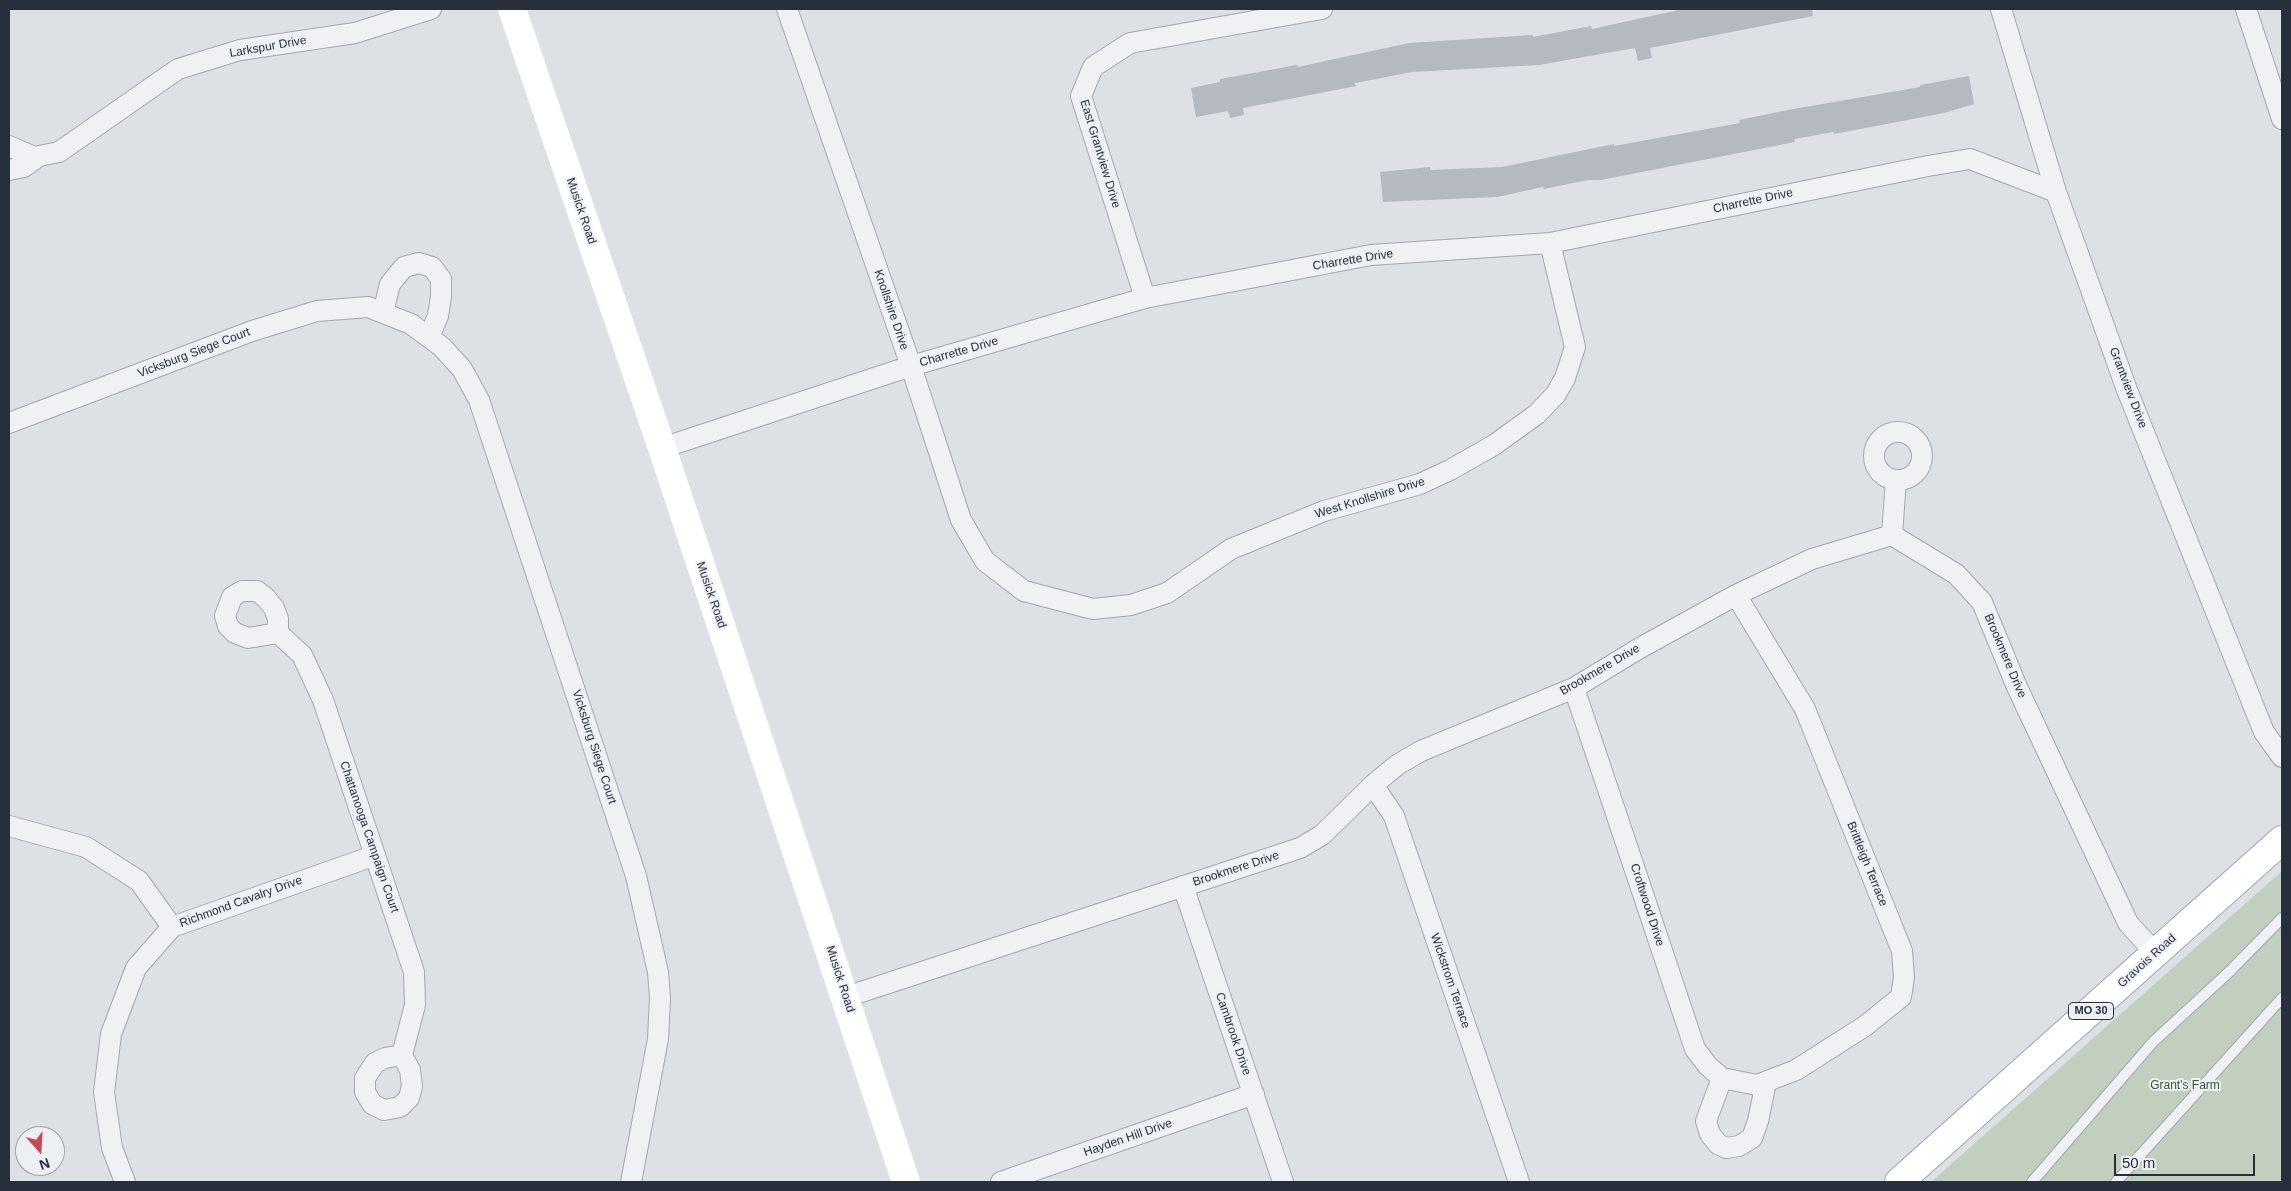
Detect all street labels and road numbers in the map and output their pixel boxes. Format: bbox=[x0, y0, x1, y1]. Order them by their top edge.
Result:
street label: Larkspur Drive bbox=[228, 33, 308, 61]
street label: East Grantview Drive bbox=[1077, 98, 1123, 210]
street label: Musick Road bbox=[563, 176, 599, 246]
street label: Charrette Drive bbox=[1712, 185, 1794, 217]
street label: Charrette Drive bbox=[1312, 247, 1394, 273]
street label: Knollshire Drive bbox=[871, 268, 911, 352]
street label: Vicksburg Siege Court bbox=[136, 325, 252, 381]
street label: Charrette Drive bbox=[918, 334, 1000, 370]
street label: Grantview Drive bbox=[2106, 346, 2150, 430]
street label: West Knollshire Drive bbox=[1313, 474, 1427, 522]
street label: Musick Road bbox=[693, 560, 729, 630]
street label: Brookmere Drive bbox=[1981, 612, 2029, 700]
street label: Brookmere Drive bbox=[1557, 641, 1643, 699]
street label: Vicksburg Siege Court bbox=[569, 688, 619, 806]
street label: Chattanooga Campaign Court bbox=[336, 759, 402, 915]
street label: Brittleigh Terrace bbox=[1843, 820, 1891, 908]
street label: Brookmere Drive bbox=[1191, 848, 1281, 890]
street label: Croftwood Drive bbox=[1627, 862, 1667, 948]
street label: Richmond Cavalry Drive bbox=[178, 873, 304, 931]
street label: Gravois Road bbox=[2115, 931, 2179, 991]
street label: Wickstrom Terrace bbox=[1427, 932, 1473, 1030]
street label: Musick Road bbox=[822, 944, 858, 1014]
street label: Cambrook Drive bbox=[1212, 991, 1254, 1077]
road number: MO 30 bbox=[2068, 1002, 2114, 1019]
street label: Hayden Hill Drive bbox=[1082, 1116, 1174, 1160]

